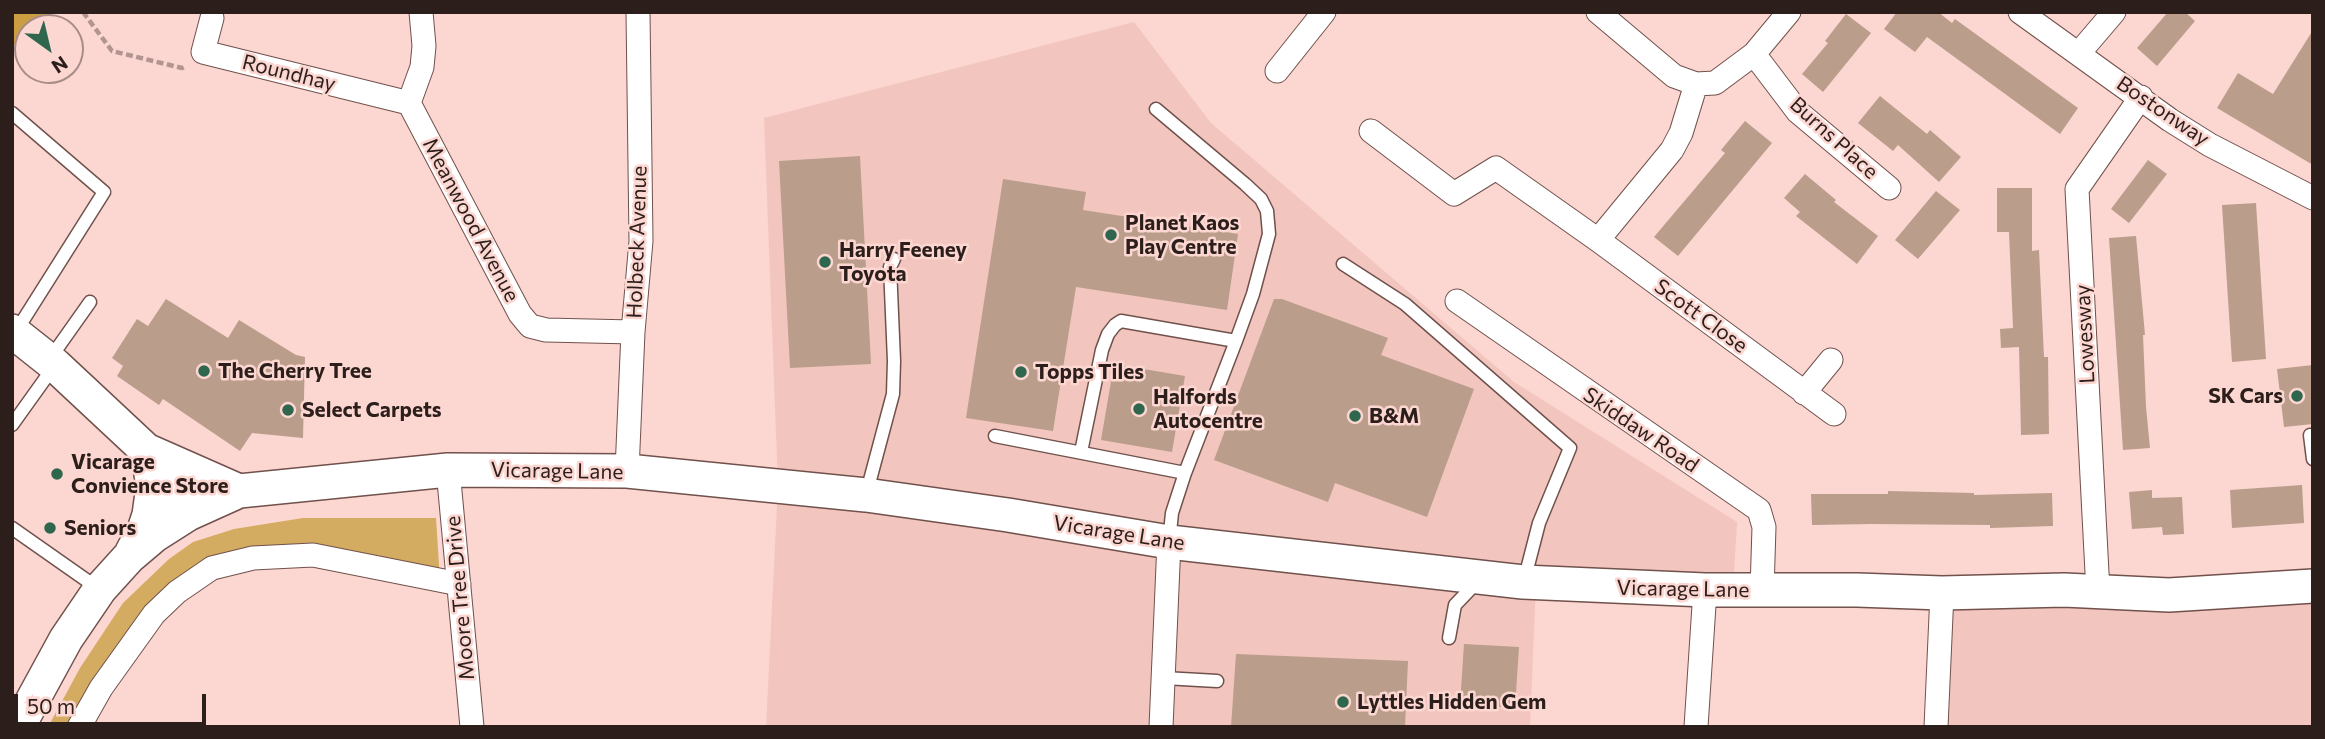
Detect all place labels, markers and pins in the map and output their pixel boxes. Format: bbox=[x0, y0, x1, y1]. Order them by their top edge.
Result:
place label: Planet Kaos Play Centre bbox=[1125, 210, 1239, 260]
marker: Planet Kaos Play Centre bbox=[1103, 227, 1119, 243]
place label: Harry Feeney Toyota bbox=[839, 237, 967, 287]
marker: Harry Feeney Toyota bbox=[817, 254, 833, 270]
place label: The Cherry Tree bbox=[218, 358, 372, 384]
place label: Topps Tiles bbox=[1035, 359, 1144, 385]
marker: The Cherry Tree bbox=[196, 363, 212, 379]
marker: Topps Tiles bbox=[1013, 364, 1029, 380]
place label: SK Cars bbox=[2208, 383, 2283, 409]
place label: Halfords Autocentre bbox=[1153, 384, 1263, 434]
marker: SK Cars bbox=[2289, 388, 2305, 404]
place label: Select Carpets bbox=[302, 397, 442, 423]
marker: Halfords Autocentre bbox=[1131, 401, 1147, 417]
marker: Select Carpets bbox=[280, 402, 296, 418]
place label: B&M bbox=[1369, 403, 1419, 429]
marker: B&M bbox=[1347, 408, 1363, 424]
place label: Vicarage Convience Store bbox=[71, 449, 229, 499]
marker: Vicarage Convience Store bbox=[49, 466, 65, 482]
place label: Seniors bbox=[64, 515, 136, 541]
marker: Seniors bbox=[42, 520, 58, 536]
place label: Lyttles Hidden Gem bbox=[1357, 689, 1546, 715]
marker: Lyttles Hidden Gem bbox=[1335, 694, 1351, 710]

